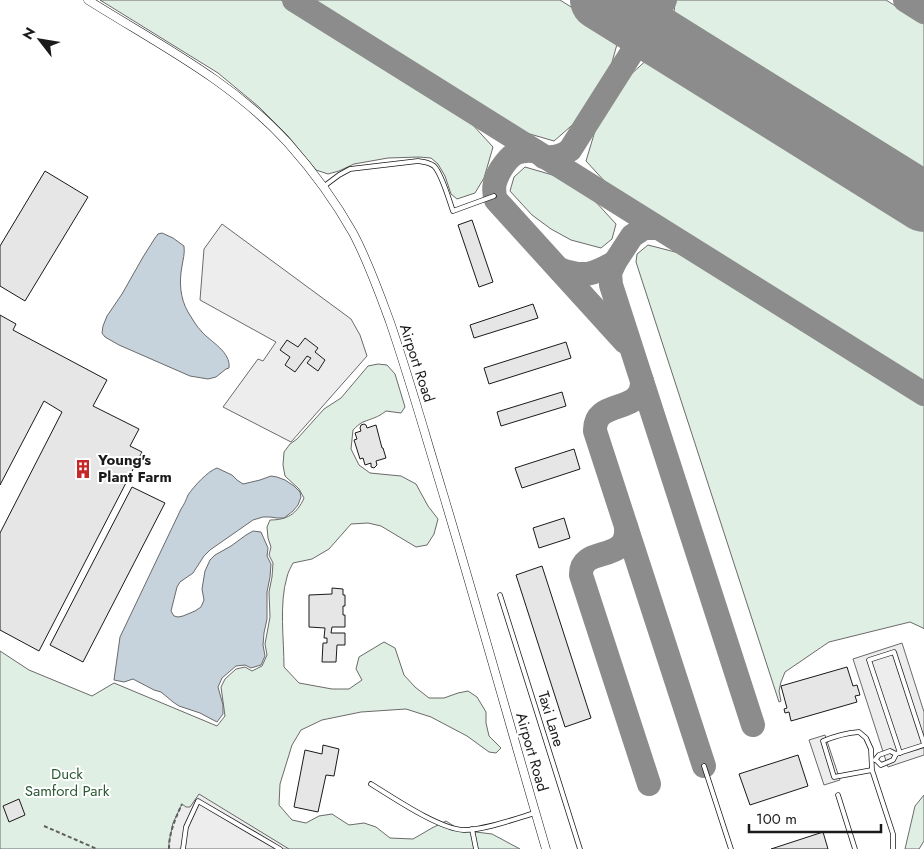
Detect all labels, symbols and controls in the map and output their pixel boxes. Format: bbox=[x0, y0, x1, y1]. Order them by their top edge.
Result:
north arrow bbox=[15, 15, 65, 65]
text: N bbox=[17, 23, 40, 43]
street label: Airport Road bbox=[394, 321, 440, 405]
place label: Young's Plant Farm bbox=[97, 449, 172, 488]
building icon: Young's Plant Farm bbox=[72, 458, 94, 480]
street label: Taxi Lane bbox=[532, 689, 570, 750]
street label: Airport Road bbox=[510, 710, 554, 794]
park label: Duck Samford Park bbox=[25, 763, 110, 802]
scale bar bbox=[749, 802, 882, 834]
text: 100 m bbox=[756, 808, 797, 830]

